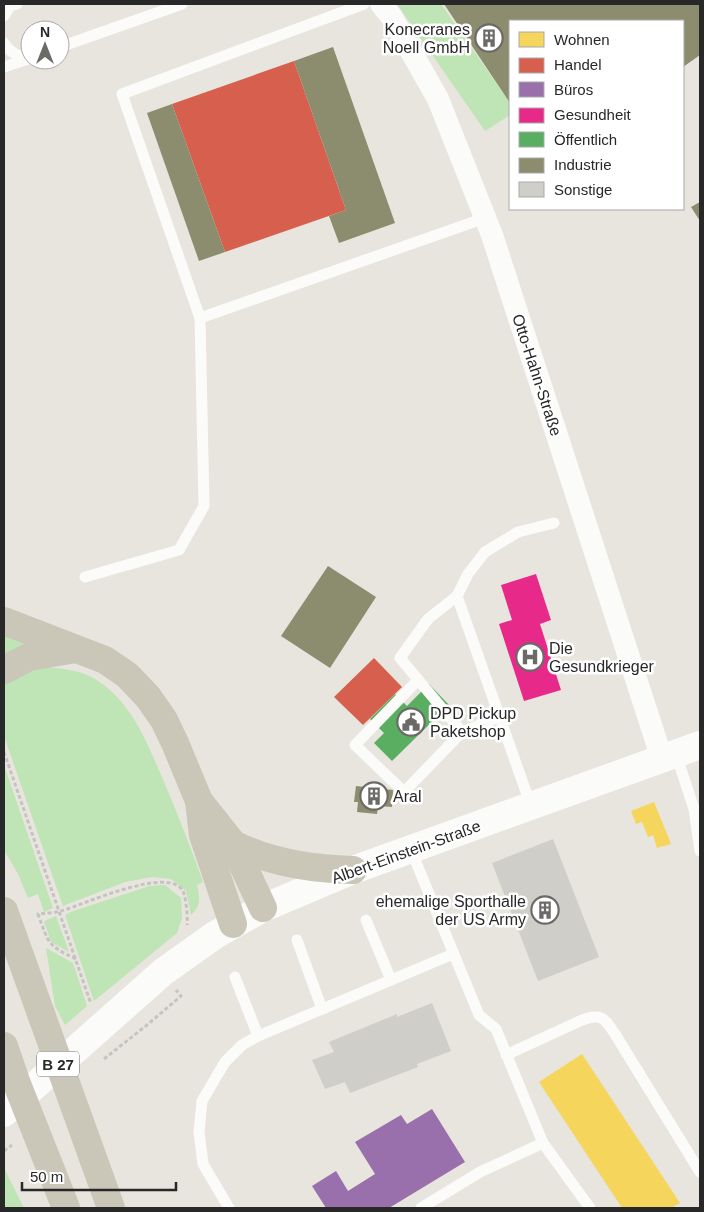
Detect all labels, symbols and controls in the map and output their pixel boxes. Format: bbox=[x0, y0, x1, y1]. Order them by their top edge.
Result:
north arrow bbox=[20, 20, 70, 70]
legend bbox=[509, 20, 684, 210]
place label: Konecranes Noell GmbH bbox=[383, 21, 470, 56]
building icon: Konecranes Noell GmbH bbox=[474, 23, 504, 53]
text: N bbox=[40, 24, 50, 40]
text: Wohnen bbox=[554, 31, 610, 48]
text: Handel bbox=[554, 56, 602, 73]
text: Büros bbox=[554, 81, 593, 98]
text: Gesundheit bbox=[554, 106, 632, 123]
text: Öffentlich bbox=[554, 131, 617, 148]
text: Industrie bbox=[554, 156, 612, 173]
text: Sonstige bbox=[554, 181, 612, 198]
street label: Otto-Hahn-Straße bbox=[509, 312, 565, 438]
place label: Die Gesundkrieger bbox=[549, 640, 655, 675]
hospital icon: Die Gesundkrieger bbox=[515, 642, 545, 672]
place label: DPD Pickup Paketshop bbox=[430, 705, 516, 740]
public building icon: DPD Pickup Paketshop bbox=[396, 707, 426, 737]
building icon: Aral bbox=[359, 781, 389, 811]
place label: Aral bbox=[393, 788, 421, 805]
street label: Albert-Einstein-Straße bbox=[329, 817, 483, 887]
place label: ehemalige Sporthalle der US Army bbox=[376, 893, 526, 928]
building icon: ehemalige Sporthalle der US Army bbox=[530, 895, 560, 925]
road number: B 27 bbox=[37, 1052, 79, 1076]
scale bar bbox=[22, 1160, 176, 1192]
text: 50 m bbox=[30, 1168, 63, 1185]

